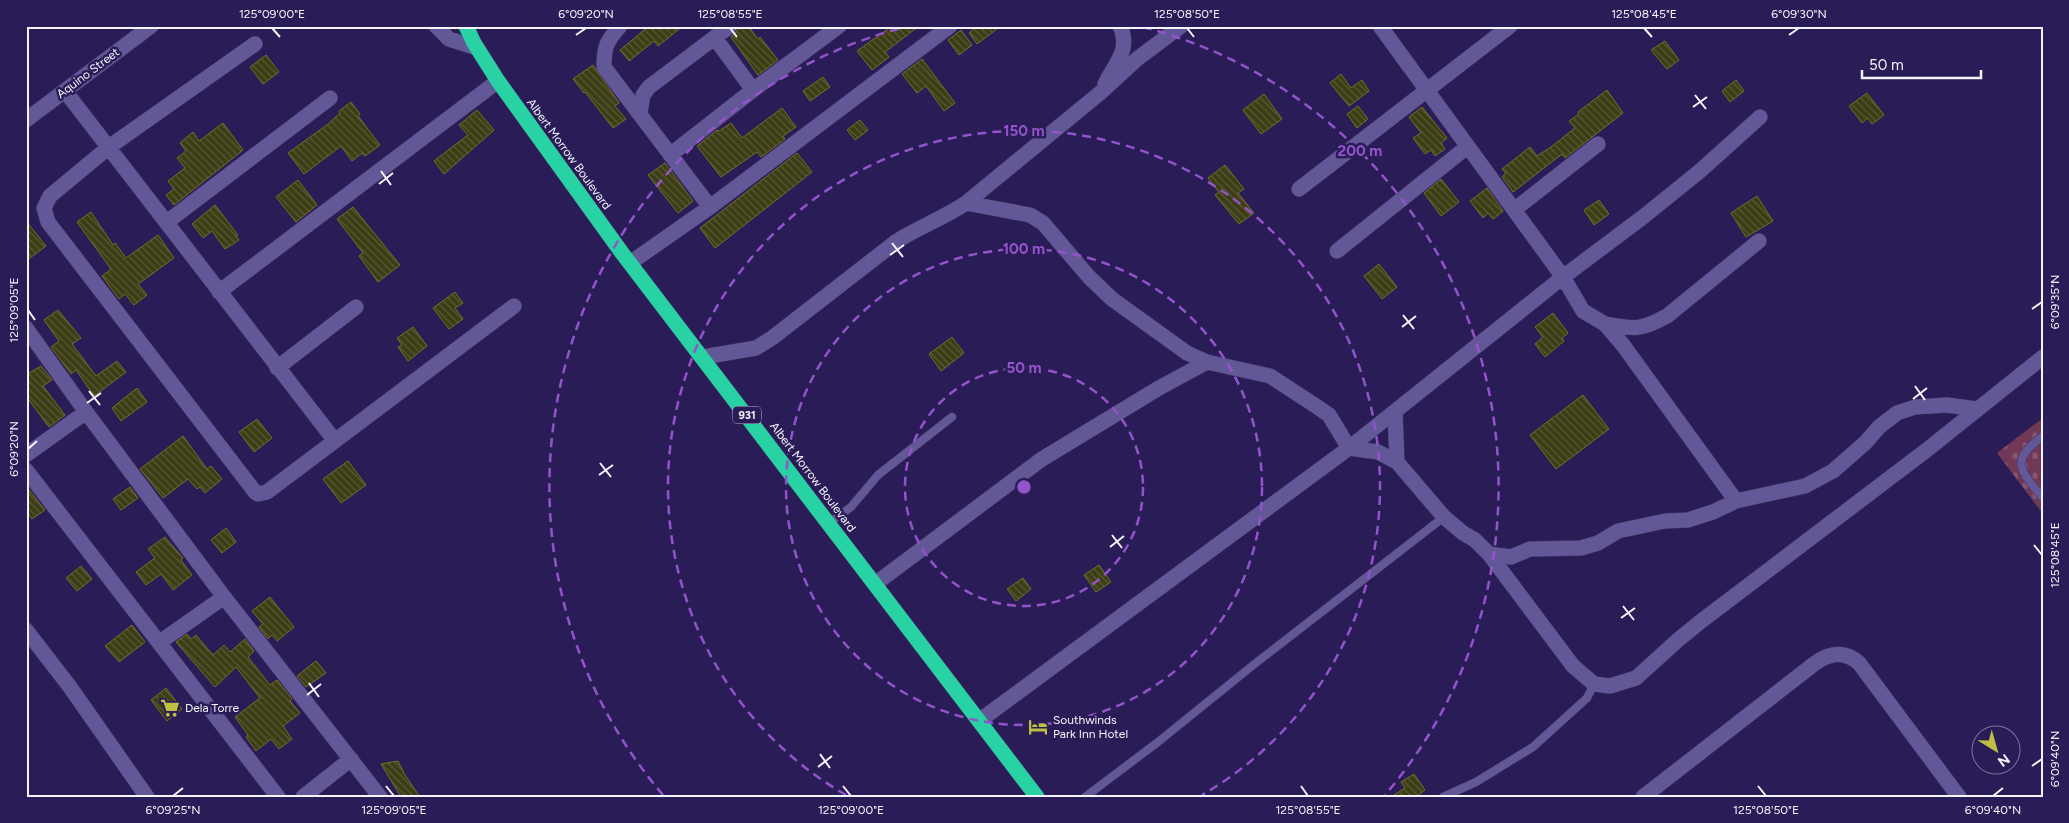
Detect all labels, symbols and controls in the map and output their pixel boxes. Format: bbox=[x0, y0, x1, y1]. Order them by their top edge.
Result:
text: 125°09'00"E bbox=[239, 7, 305, 21]
text: 6°09'20"N bbox=[558, 7, 614, 21]
text: 125°08'55"E bbox=[697, 7, 763, 21]
text: 125°08'50"E bbox=[1154, 7, 1220, 21]
text: 125°08'45"E bbox=[1611, 7, 1677, 21]
text: 6°09'30"N bbox=[1771, 7, 1827, 21]
street label: Aquino Street bbox=[54, 45, 122, 101]
scale bar bbox=[1862, 48, 1980, 80]
text: 50 m bbox=[1869, 56, 1904, 74]
street label: Albert Morrow Boulevard bbox=[524, 96, 614, 212]
text: 150 m bbox=[1003, 122, 1045, 140]
text: 200 m bbox=[1338, 142, 1382, 160]
text: 100 m bbox=[1003, 240, 1045, 258]
text: 6°09'35"N bbox=[2048, 275, 2062, 329]
text: 125°09'05"E bbox=[7, 277, 21, 343]
text: 50 m bbox=[1006, 359, 1042, 377]
road number: 931 bbox=[733, 406, 761, 424]
street label: Albert Morrow Boulevard bbox=[767, 419, 859, 535]
text: 6°09'20"N bbox=[7, 421, 21, 477]
centre of rings bbox=[1015, 478, 1033, 496]
text: 125°08'45"E bbox=[2048, 522, 2062, 588]
supermarket icon: Dela Torre bbox=[159, 697, 181, 719]
place label: Dela Torre bbox=[185, 701, 239, 715]
place label: Southwinds Park Inn Hotel bbox=[1053, 713, 1128, 741]
hotel icon: Southwinds Park Inn Hotel bbox=[1027, 716, 1049, 738]
north arrow bbox=[1972, 726, 2022, 776]
text: 6°09'40"N bbox=[2048, 731, 2062, 787]
text: N bbox=[1994, 750, 2013, 770]
text: 6°09'25"N bbox=[146, 803, 200, 817]
text: 125°09'05"E bbox=[361, 803, 427, 817]
text: 125°09'00"E bbox=[818, 803, 884, 817]
text: 125°08'55"E bbox=[1275, 803, 1341, 817]
text: 125°08'50"E bbox=[1733, 803, 1799, 817]
text: 6°09'40"N bbox=[1965, 803, 2021, 817]

